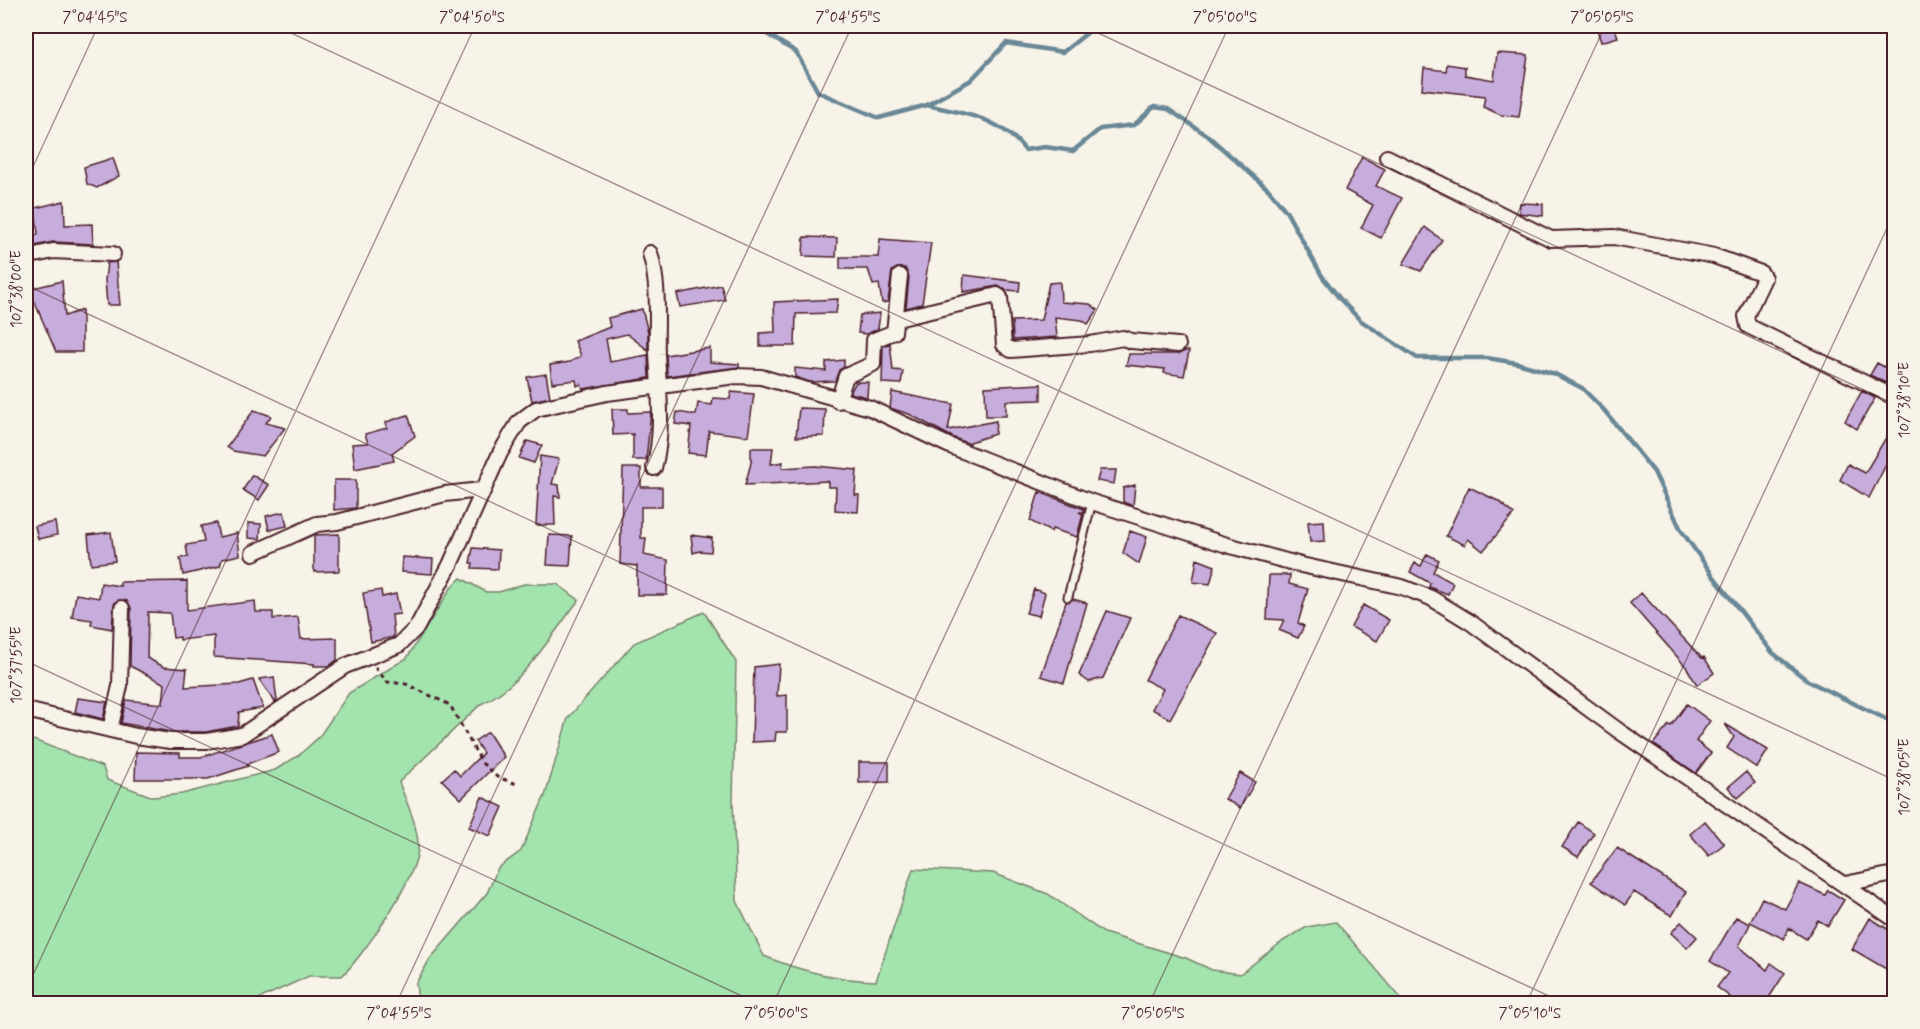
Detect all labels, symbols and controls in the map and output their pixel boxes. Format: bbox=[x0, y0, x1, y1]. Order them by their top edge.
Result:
text: 7°04'45"S bbox=[62, 8, 128, 28]
text: 7°04'50"S bbox=[439, 8, 505, 28]
text: 7°04'55"S bbox=[815, 8, 881, 28]
text: 7°05'00"S bbox=[1193, 8, 1257, 28]
text: 7°05'05"S bbox=[1570, 8, 1634, 28]
text: 107°38'00"E bbox=[7, 250, 27, 328]
text: 107°38'10"E bbox=[1895, 362, 1915, 438]
text: 107°37'55"E bbox=[7, 626, 27, 704]
text: 107°38'05"E bbox=[1895, 738, 1915, 816]
text: 7°04'55"S bbox=[366, 1004, 432, 1024]
text: 7°05'00"S bbox=[744, 1004, 808, 1024]
text: 7°05'05"S bbox=[1121, 1004, 1185, 1024]
text: 7°05'10"S bbox=[1499, 1004, 1561, 1024]

